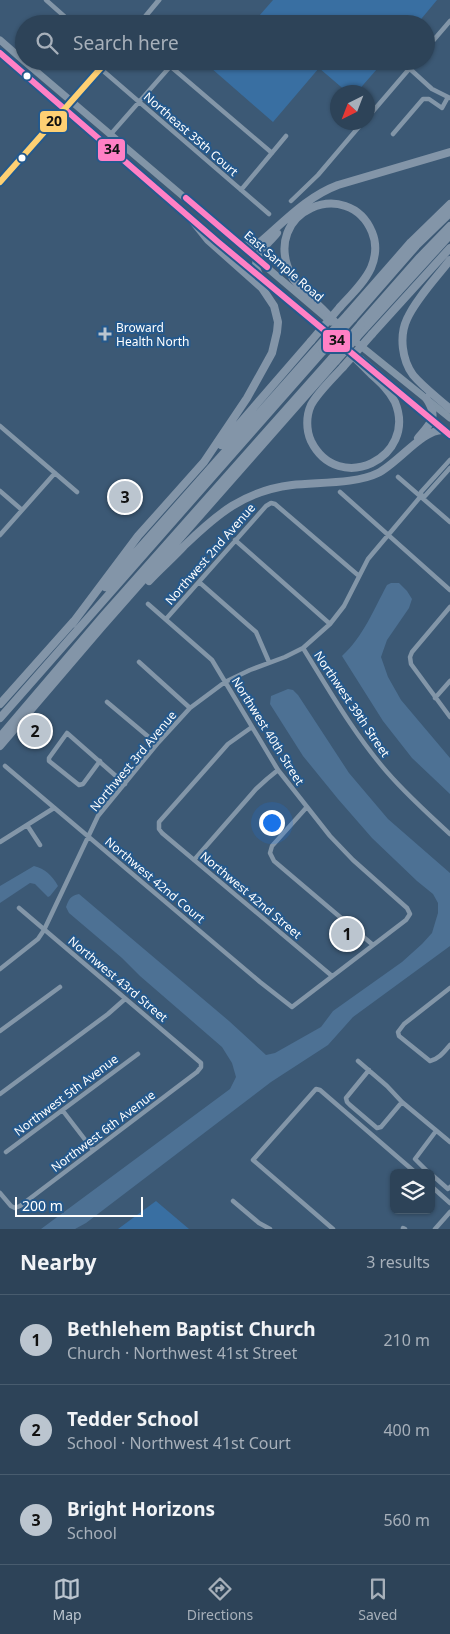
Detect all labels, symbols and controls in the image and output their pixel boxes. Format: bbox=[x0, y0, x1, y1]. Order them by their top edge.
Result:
search box bbox=[15, 15, 435, 70]
icon: search bbox=[33, 29, 61, 57]
text: Search here bbox=[73, 30, 179, 56]
unlabelled marker bbox=[22, 71, 32, 81]
north arrow bbox=[330, 85, 375, 130]
street label: Northeast 35th Court bbox=[140, 88, 242, 180]
line badge: 20 bbox=[39, 110, 68, 133]
text: 20 bbox=[46, 111, 62, 130]
line badge: 34 bbox=[97, 138, 126, 162]
text: 34 bbox=[104, 139, 120, 158]
unlabelled marker bbox=[17, 153, 27, 163]
street label: East Sample Road bbox=[241, 227, 327, 305]
place label: Broward Health North bbox=[116, 319, 189, 350]
marker: Broward Health North bbox=[98, 327, 112, 341]
line badge: 34 bbox=[322, 329, 351, 353]
text: 34 bbox=[329, 330, 345, 349]
pin: 3 bbox=[109, 478, 141, 516]
street label: Northwest 2nd Avenue bbox=[161, 499, 259, 608]
street label: Northwest 39th Street bbox=[310, 648, 394, 761]
street label: Northwest 40th Street bbox=[228, 674, 309, 789]
street label: Northwest 3rd Avenue bbox=[86, 707, 180, 815]
pin: 2 bbox=[19, 712, 51, 750]
your location bbox=[259, 810, 285, 836]
street label: Northwest 42nd Court bbox=[101, 833, 209, 927]
street label: Northwest 42nd Street bbox=[197, 847, 306, 943]
pin: 1 bbox=[331, 915, 363, 953]
street label: Northwest 43rd Street bbox=[65, 932, 172, 1026]
street label: Northwest 5th Avenue bbox=[10, 1050, 122, 1140]
street label: Northwest 6th Avenue bbox=[47, 1086, 159, 1176]
map controls bbox=[390, 1169, 435, 1214]
button: layers bbox=[390, 1169, 435, 1214]
scale bar bbox=[15, 1194, 142, 1217]
text: 200 m bbox=[22, 1196, 63, 1215]
text: Nearby bbox=[20, 1248, 96, 1276]
text: 3 results bbox=[366, 1251, 430, 1273]
text: Bethlehem Baptist Church bbox=[67, 1316, 316, 1342]
text: 1 bbox=[31, 1329, 41, 1351]
text: 210 m bbox=[383, 1329, 430, 1351]
text: Church · Northwest 41st Street bbox=[67, 1342, 297, 1364]
text: Tedder School bbox=[67, 1406, 199, 1432]
text: 2 bbox=[31, 1419, 41, 1441]
text: 400 m bbox=[383, 1419, 430, 1441]
text: School · Northwest 41st Court bbox=[67, 1432, 291, 1454]
text: Bright Horizons bbox=[67, 1496, 215, 1522]
text: 3 bbox=[31, 1509, 41, 1531]
text: 560 m bbox=[383, 1509, 430, 1531]
text: School bbox=[67, 1522, 117, 1544]
tab: Map bbox=[53, 1575, 82, 1624]
tab: Directions bbox=[187, 1575, 253, 1624]
tab: Saved bbox=[358, 1575, 397, 1624]

